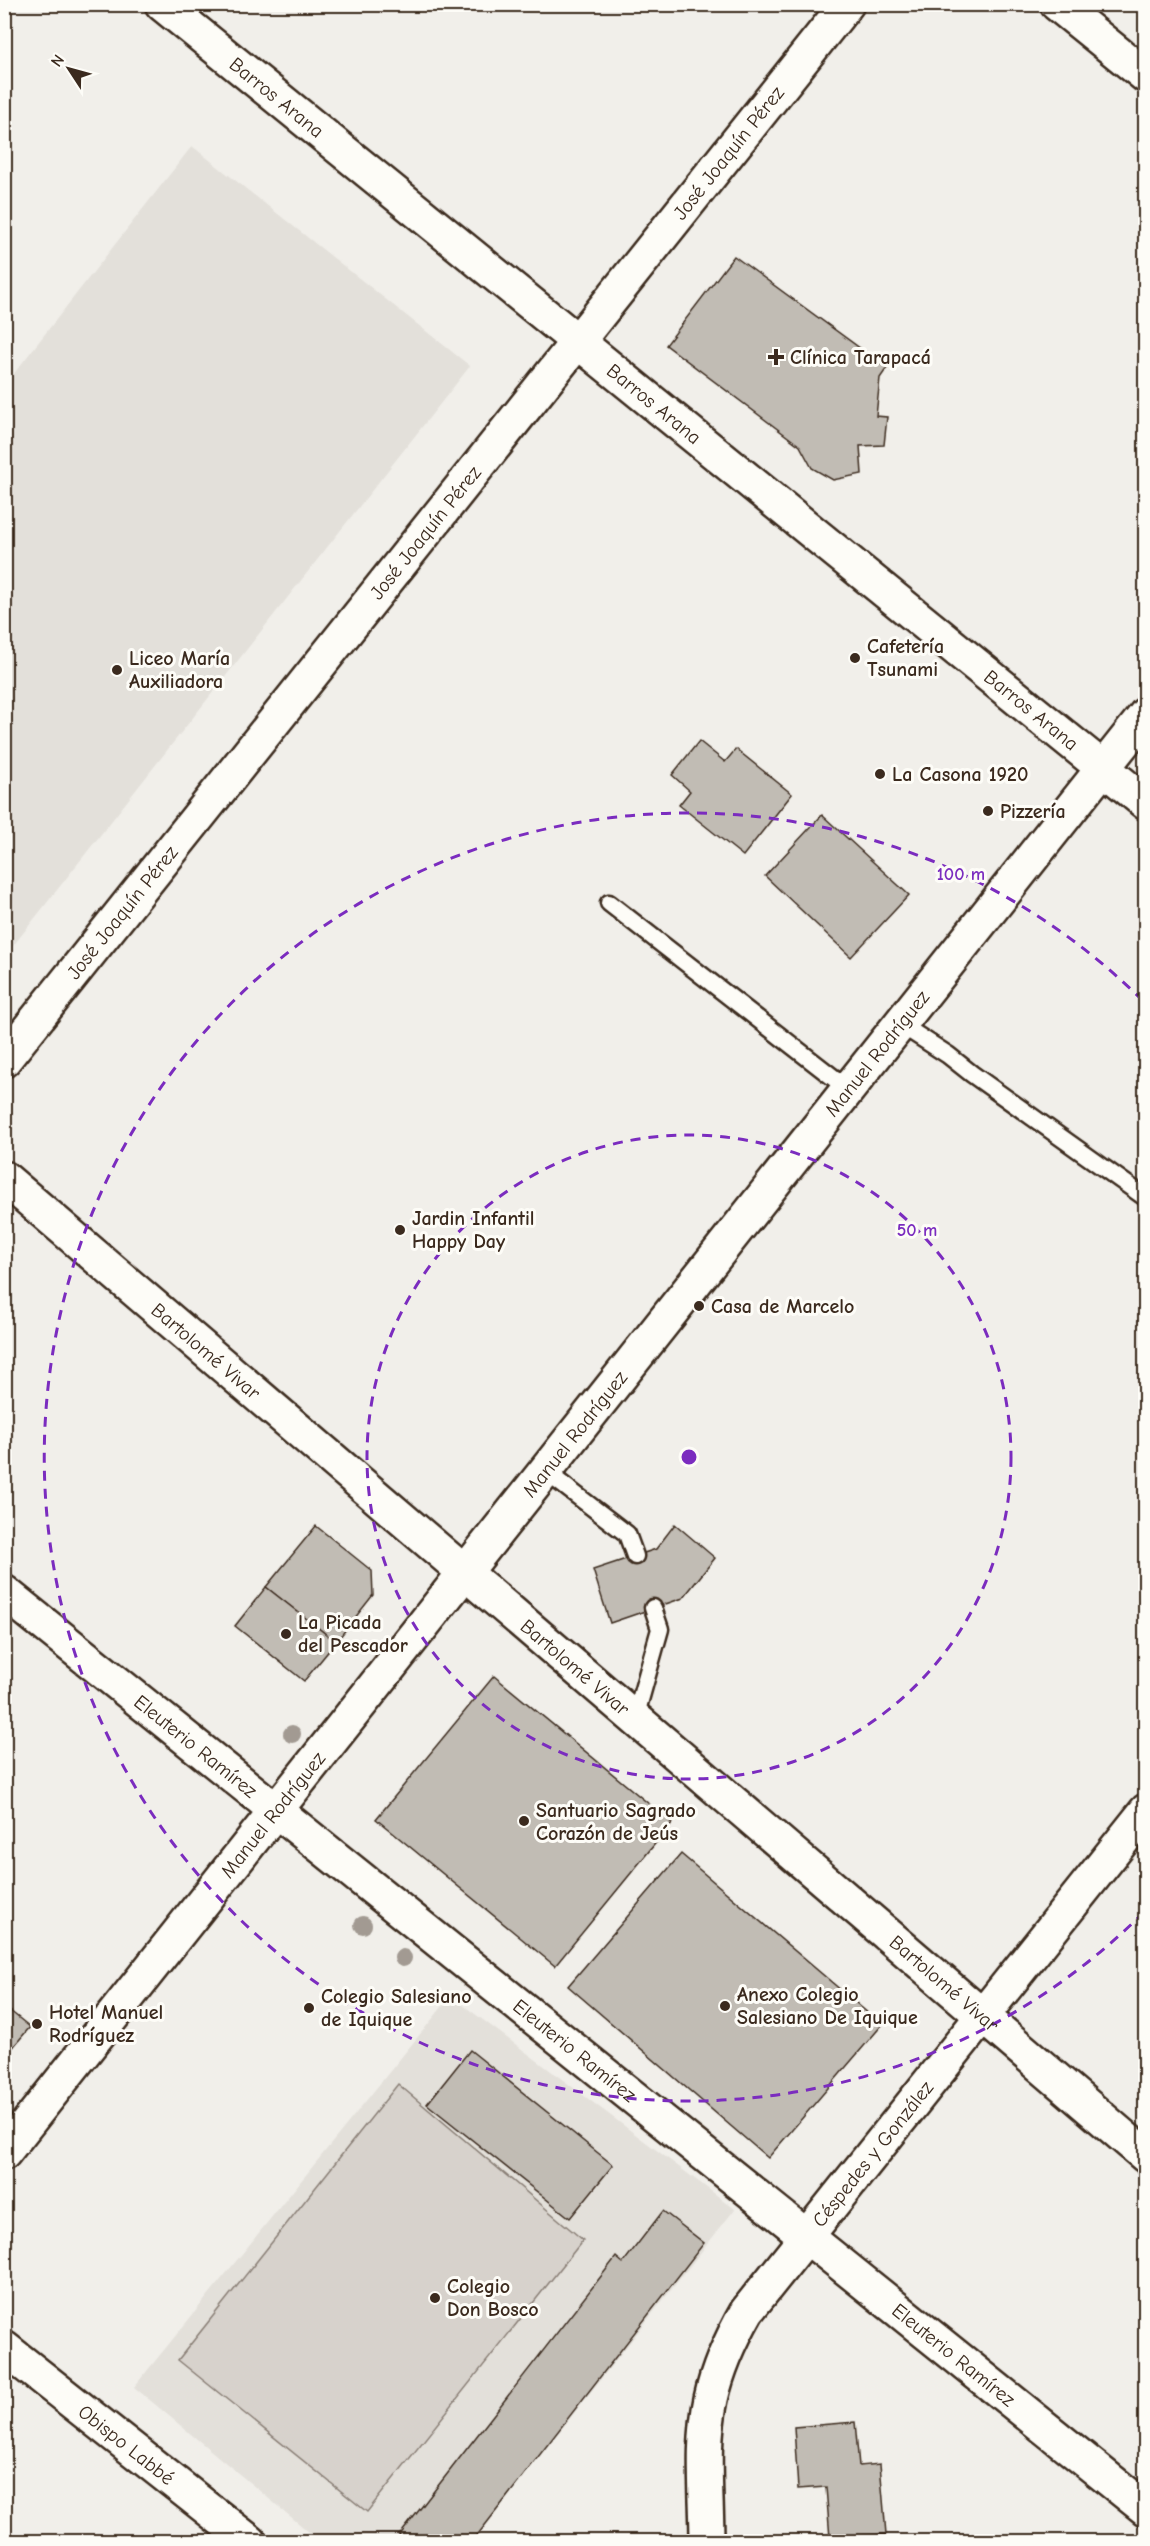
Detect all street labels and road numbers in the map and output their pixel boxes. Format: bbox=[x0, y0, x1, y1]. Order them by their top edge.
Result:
street label: Barros Arana bbox=[225, 52, 329, 142]
street label: José Joaquín Pérez bbox=[668, 81, 789, 224]
street label: Barros Arana bbox=[602, 359, 706, 449]
street label: José Joaquín Pérez bbox=[365, 461, 486, 604]
street label: Barros Arana bbox=[980, 665, 1083, 755]
street label: José Joaquín Pérez bbox=[62, 841, 182, 984]
street label: Manuel Rodríguez bbox=[820, 985, 934, 1121]
street label: Bartolomé Vivar bbox=[147, 1298, 265, 1404]
street label: Manuel Rodríguez bbox=[518, 1366, 632, 1502]
street label: Bartolomé Vivar bbox=[516, 1614, 634, 1720]
street label: Eleuterio Ramírez bbox=[130, 1690, 262, 1802]
street label: Manuel Rodríguez bbox=[216, 1747, 330, 1882]
street label: Bartolomé Vivar bbox=[885, 1930, 1004, 2036]
street label: Eleuterio Ramírez bbox=[509, 1994, 641, 2107]
street label: Céspedes y González bbox=[807, 2076, 938, 2231]
street label: Eleuterio Ramírez bbox=[888, 2298, 1020, 2411]
street label: Obispo Labbé bbox=[74, 2400, 179, 2489]

